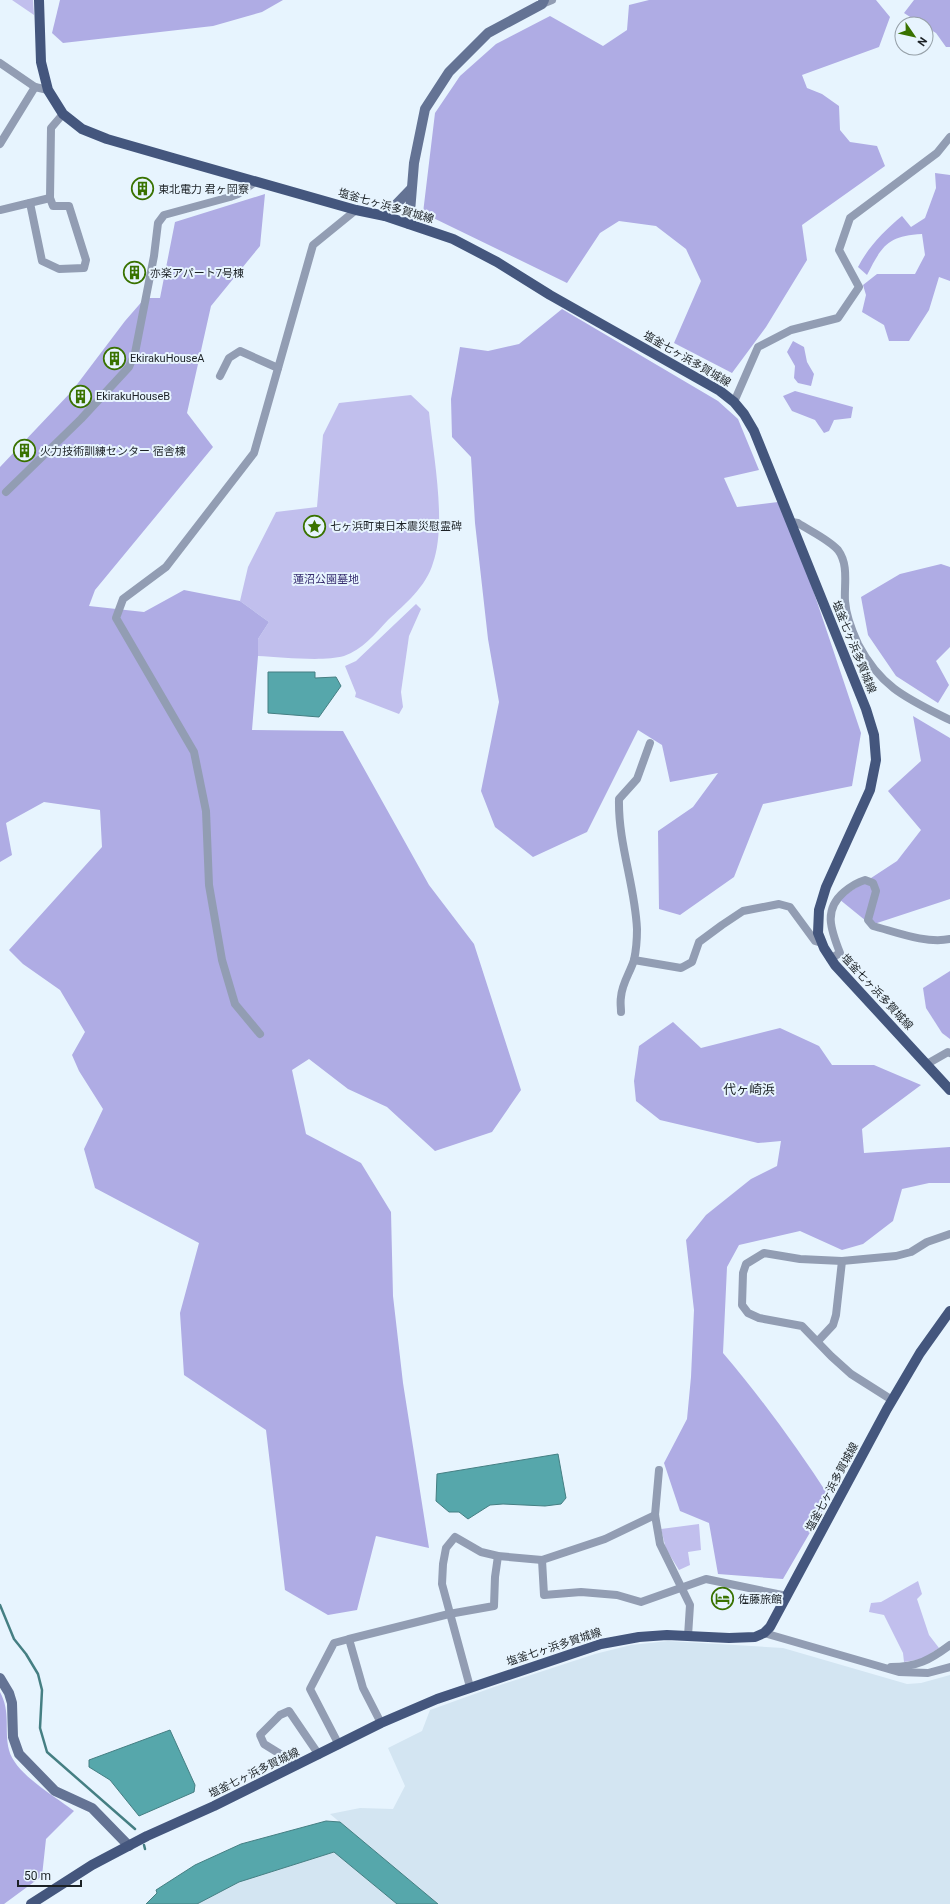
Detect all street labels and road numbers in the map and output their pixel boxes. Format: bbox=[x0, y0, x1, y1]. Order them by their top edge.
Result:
street label: 塩釜七ヶ浜多賀城線 bbox=[337, 186, 435, 226]
street label: 塩釜七ヶ浜多賀城線 bbox=[641, 329, 733, 389]
street label: 塩釜七ヶ浜多賀城線 bbox=[829, 599, 879, 695]
street label: 塩釜七ヶ浜多賀城線 bbox=[838, 951, 916, 1033]
street label: 塩釜七ヶ浜多賀城線 bbox=[803, 1440, 861, 1534]
street label: 塩釜七ヶ浜多賀城線 bbox=[505, 1626, 603, 1668]
street label: 塩釜七ヶ浜多賀城線 bbox=[207, 1745, 301, 1801]

